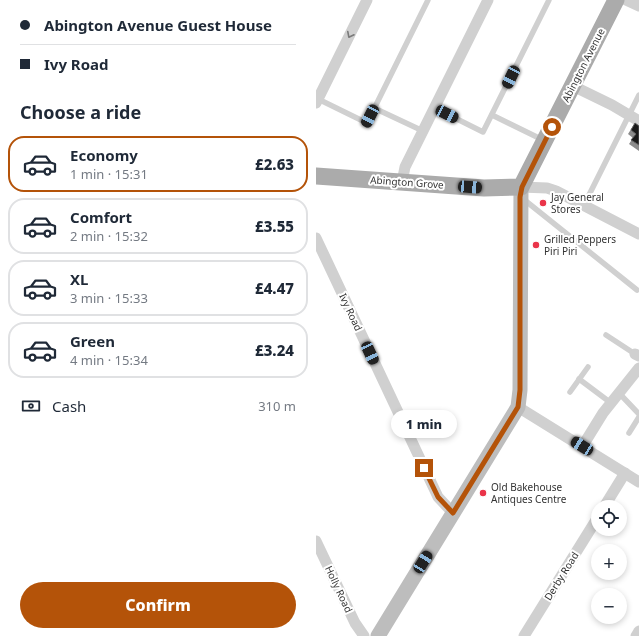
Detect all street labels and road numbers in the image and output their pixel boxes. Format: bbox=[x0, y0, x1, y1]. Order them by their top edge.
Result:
street label: Abington Avenue bbox=[558, 25, 608, 104]
street label: Abington Grove bbox=[370, 172, 445, 192]
street label: Ivy Road bbox=[336, 291, 366, 333]
street label: Derby Road bbox=[541, 549, 581, 603]
street label: Holly Road bbox=[322, 563, 356, 615]

